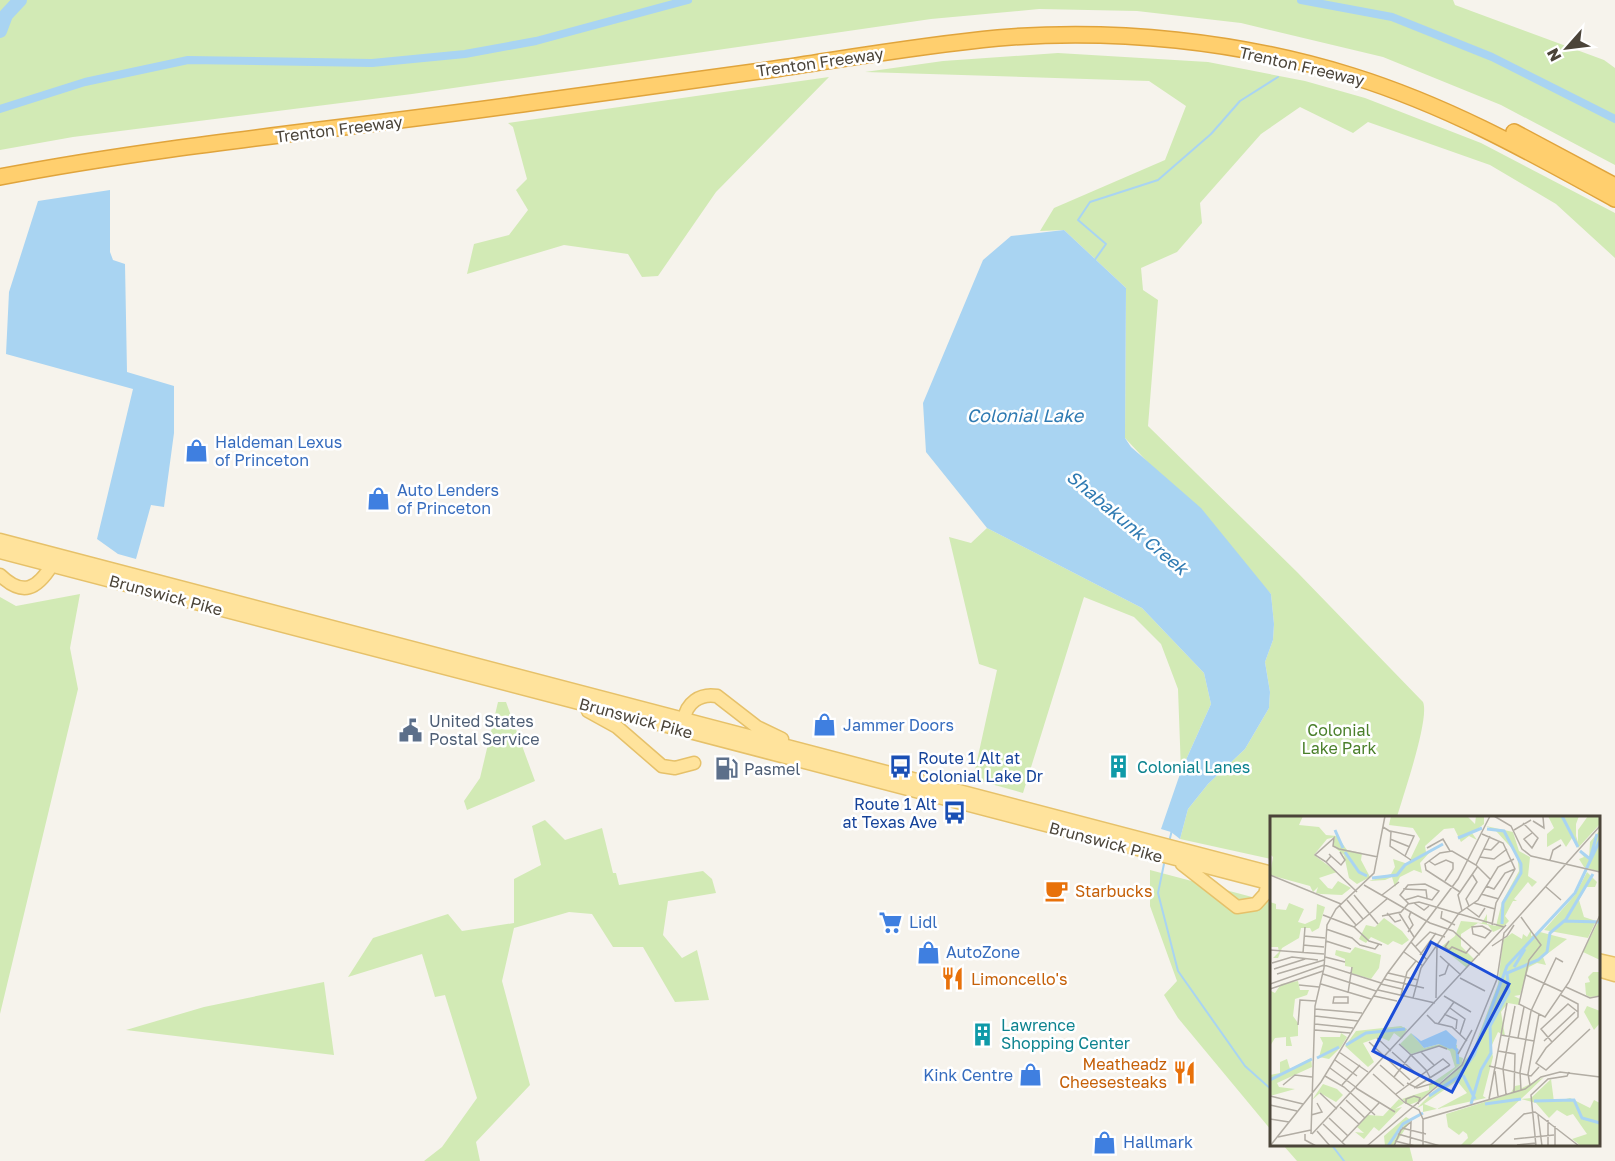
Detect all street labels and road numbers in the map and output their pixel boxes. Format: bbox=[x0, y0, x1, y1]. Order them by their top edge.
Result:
street label: Trenton Freeway bbox=[1238, 42, 1366, 90]
street label: Trenton Freeway bbox=[755, 43, 885, 81]
street label: Trenton Freeway bbox=[274, 111, 404, 147]
street label: Brunswick Pike bbox=[107, 570, 225, 620]
street label: Brunswick Pike bbox=[577, 693, 695, 743]
street label: Brunswick Pike bbox=[1047, 817, 1165, 867]

